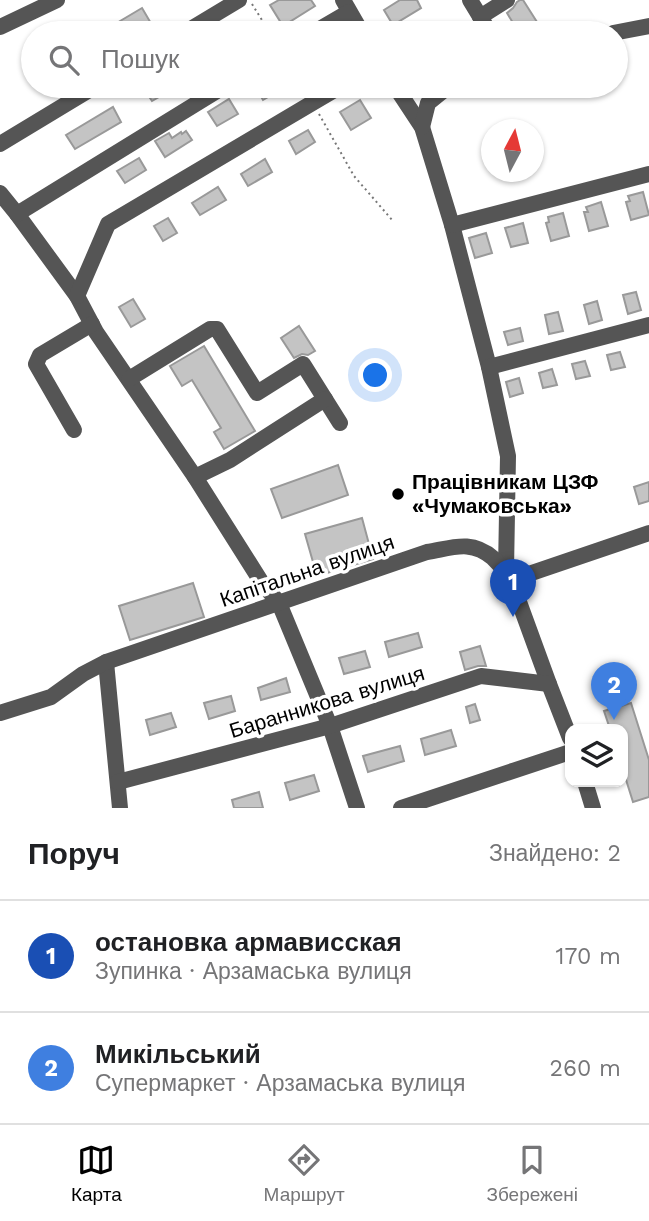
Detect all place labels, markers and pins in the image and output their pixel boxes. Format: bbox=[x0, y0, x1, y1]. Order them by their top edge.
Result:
place label: Працівникам ЦЗФ «Чумаковська» bbox=[412, 469, 599, 518]
marker: Працівникам ЦЗФ «Чумаковська» bbox=[390, 486, 406, 502]
pin: 1 bbox=[490, 559, 536, 617]
pin: 2 bbox=[591, 662, 637, 720]

